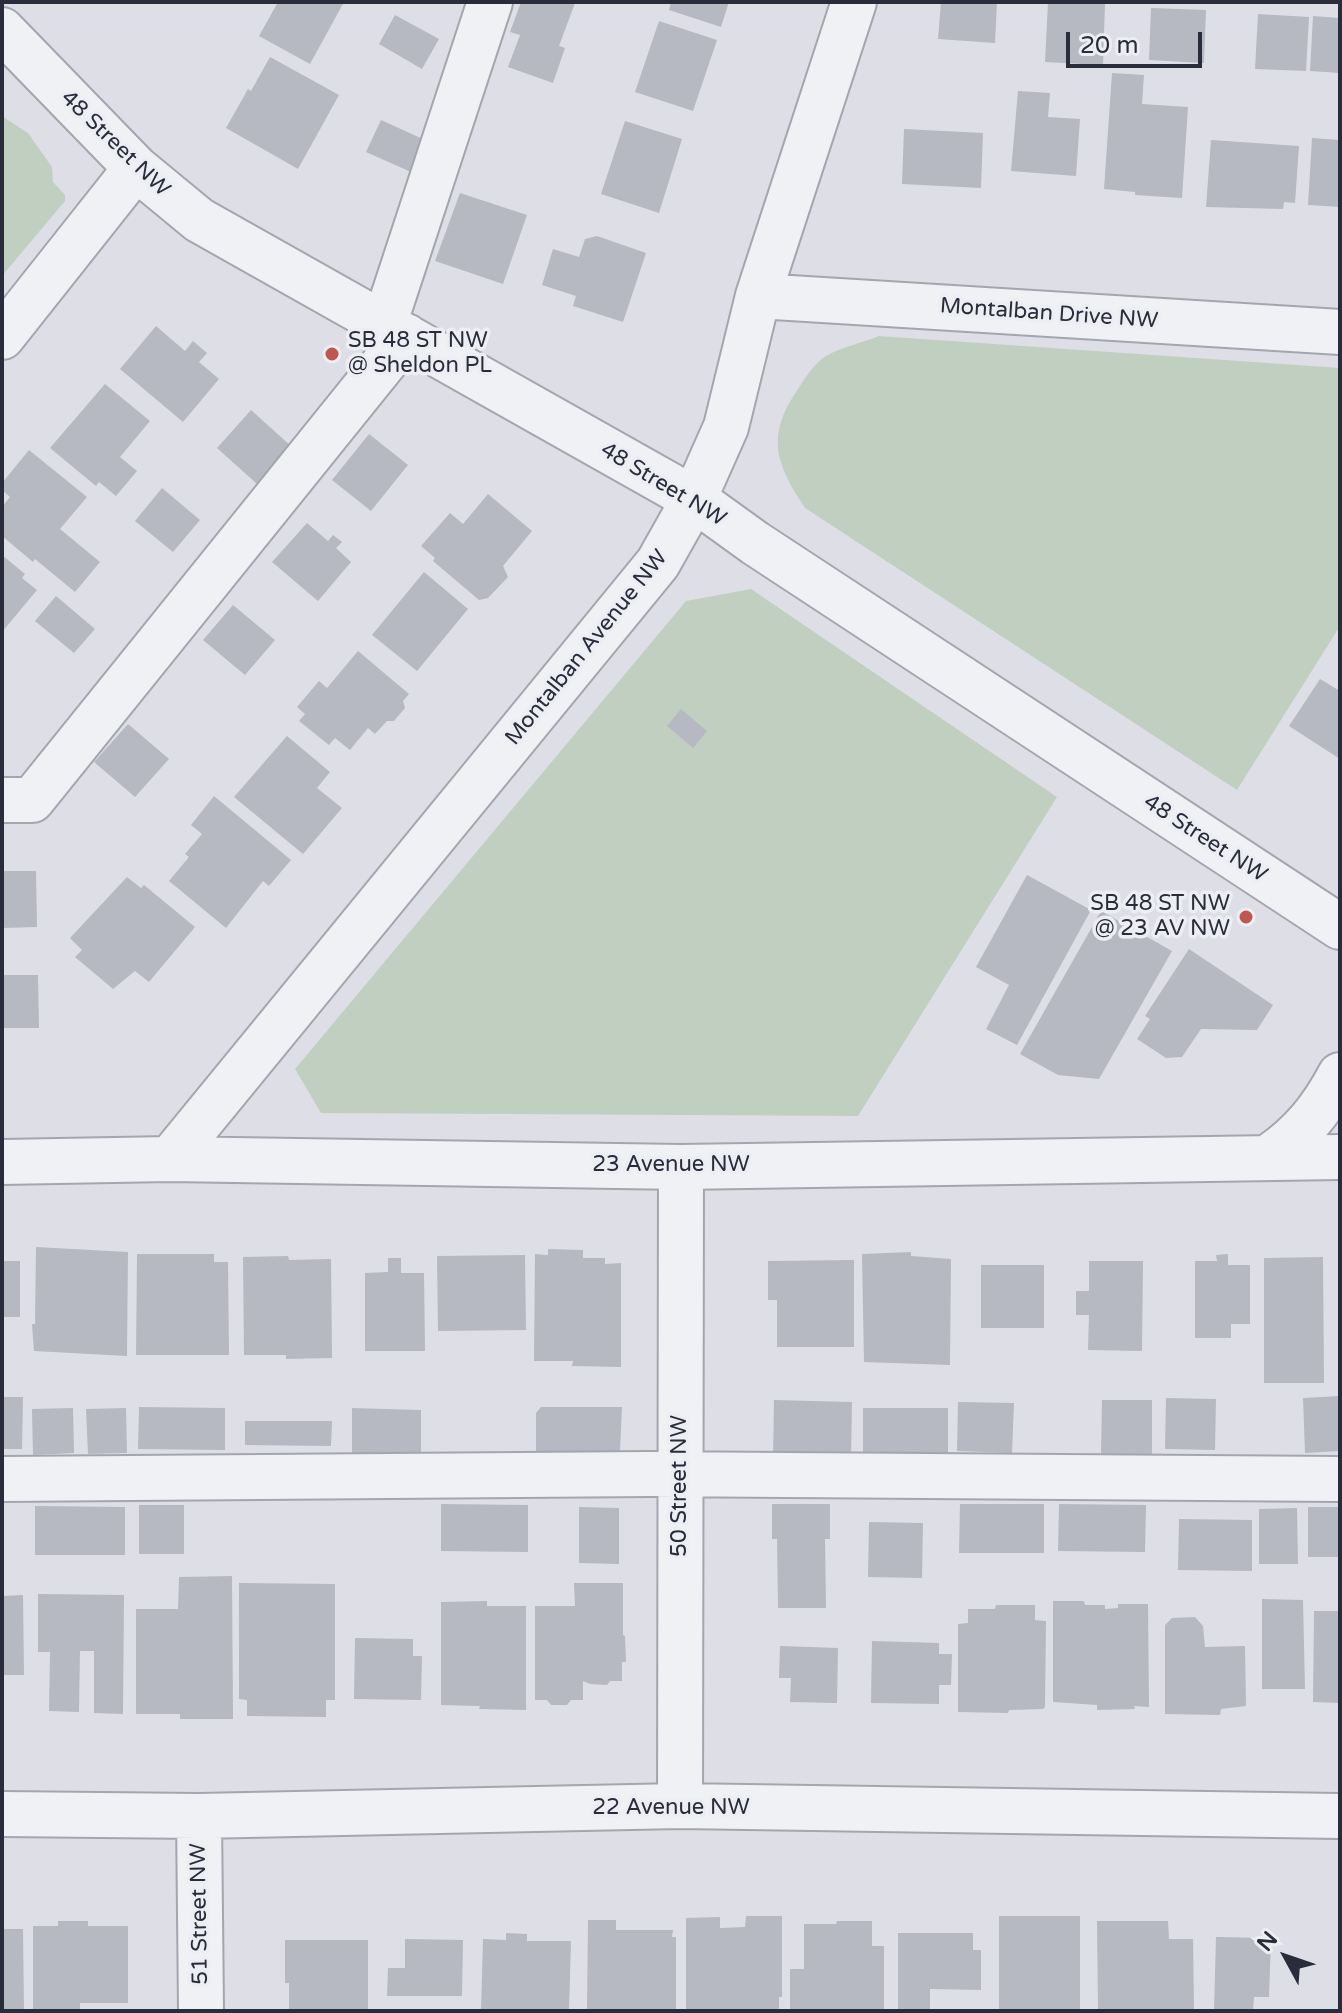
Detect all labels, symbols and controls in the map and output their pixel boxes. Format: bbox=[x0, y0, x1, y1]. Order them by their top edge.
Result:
scale bar bbox=[1070, 16, 1206, 66]
text: 20 m bbox=[1080, 31, 1138, 60]
street label: 48 Street NW bbox=[55, 85, 175, 203]
street label: Montalban Drive NW bbox=[939, 293, 1159, 335]
place label: SB 48 ST NW @ Sheldon PL bbox=[348, 328, 492, 380]
marker: SB 48 ST NW @ Sheldon PL bbox=[323, 345, 341, 363]
street label: 48 Street NW bbox=[595, 437, 731, 533]
street label: Montalban Avenue NW bbox=[500, 545, 674, 751]
street label: 48 Street NW bbox=[1138, 789, 1272, 889]
place label: SB 48 ST NW @ 23 AV NW bbox=[1090, 891, 1230, 942]
marker: SB 48 ST NW @ 23 AV NW bbox=[1237, 908, 1255, 926]
street label: 23 Avenue NW bbox=[592, 1152, 750, 1178]
street label: 50 Street NW bbox=[667, 1415, 693, 1557]
street label: 22 Avenue NW bbox=[592, 1795, 750, 1821]
street label: 51 Street NW bbox=[186, 1843, 214, 1985]
north arrow bbox=[1246, 1917, 1326, 1997]
text: N bbox=[1252, 1926, 1283, 1957]

